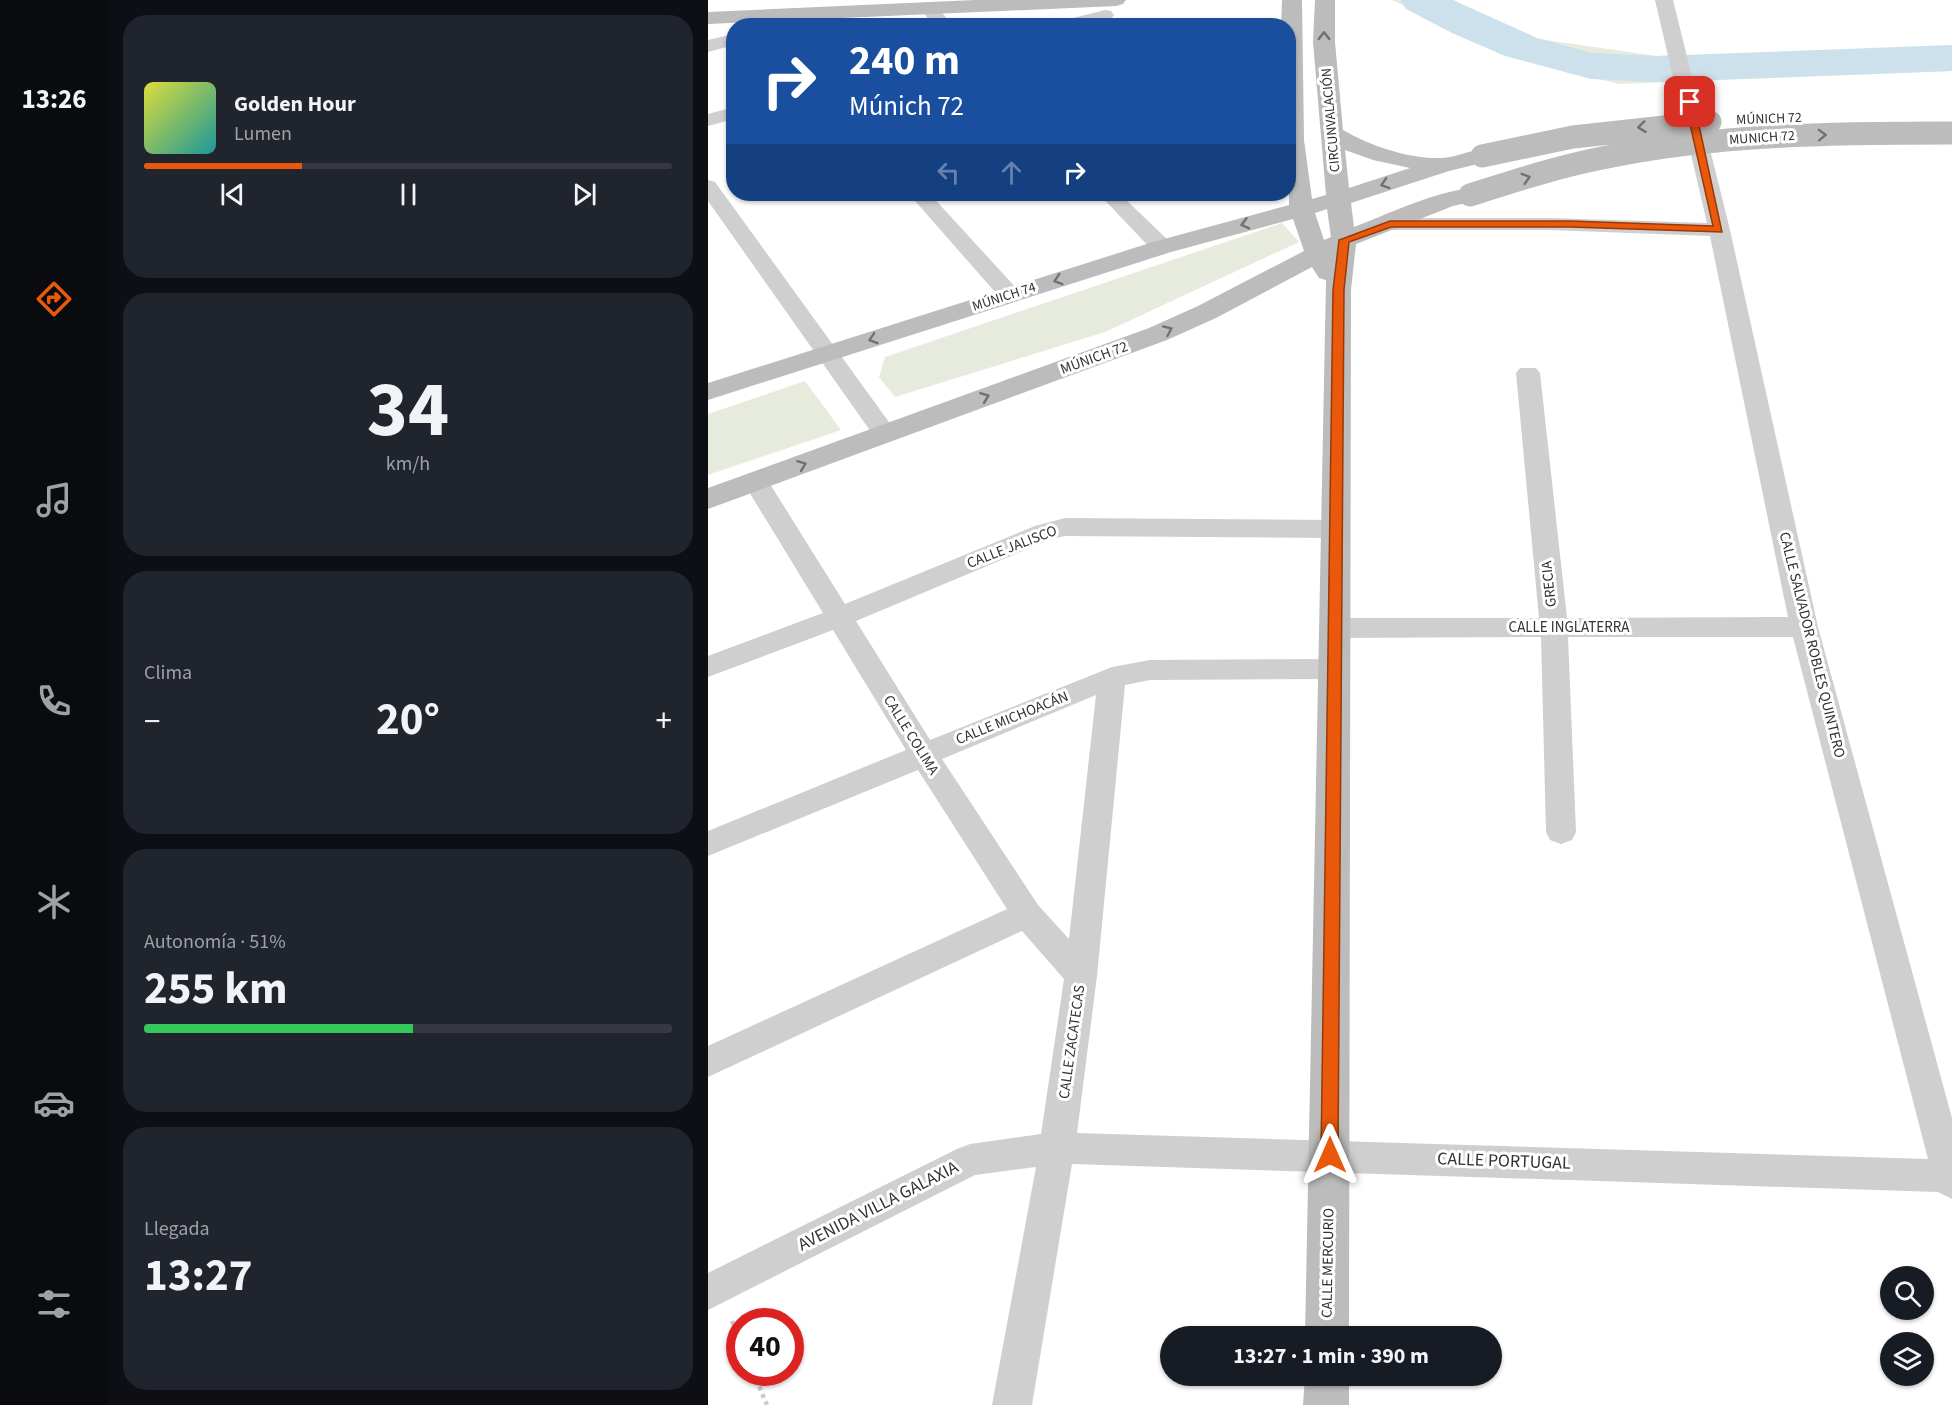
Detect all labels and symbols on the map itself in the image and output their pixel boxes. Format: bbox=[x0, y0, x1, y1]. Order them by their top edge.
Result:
one-way arrow bbox=[1318, 32, 1331, 41]
street label: CIRCUNVALACIÓN bbox=[1316, 67, 1346, 173]
pin bbox=[1664, 76, 1715, 127]
street label: MÚNICH 72 bbox=[1736, 108, 1802, 130]
one-way arrow bbox=[1637, 120, 1646, 133]
street label: MUNICH 72 bbox=[1728, 126, 1796, 150]
one-way arrow bbox=[1817, 129, 1826, 142]
one-way arrow bbox=[1520, 173, 1531, 185]
one-way arrow bbox=[1380, 176, 1391, 189]
one-way arrow bbox=[1240, 217, 1251, 229]
one-way arrow bbox=[1053, 273, 1064, 285]
street label: MÚNICH 74 bbox=[970, 277, 1038, 317]
one-way arrow bbox=[1162, 325, 1173, 337]
one-way arrow bbox=[868, 332, 879, 344]
street label: MÚNICH 72 bbox=[1057, 336, 1131, 380]
one-way arrow bbox=[979, 392, 990, 405]
one-way arrow bbox=[796, 460, 807, 472]
street label: CALLE JALISCO bbox=[964, 520, 1060, 574]
street label: CALLE SALVADOR ROBLES QUINTERO bbox=[1774, 530, 1850, 760]
street label: GRECIA bbox=[1536, 559, 1562, 608]
street label: CALLE INGLATERRA bbox=[1509, 617, 1630, 638]
street label: CALLE MICHOACÁN bbox=[953, 686, 1071, 750]
street label: CALLE COLIMA bbox=[878, 691, 944, 780]
street label: CALLE ZACATECAS bbox=[1054, 984, 1090, 1100]
position arrow bbox=[1298, 1123, 1362, 1187]
street label: CALLE PORTUGAL bbox=[1437, 1146, 1571, 1176]
street label: AVENIDA VILLA GALAXIA bbox=[793, 1155, 963, 1257]
street label: CALLE MERCURIO bbox=[1317, 1208, 1339, 1318]
speed limit sign: 40 bbox=[726, 1308, 804, 1386]

